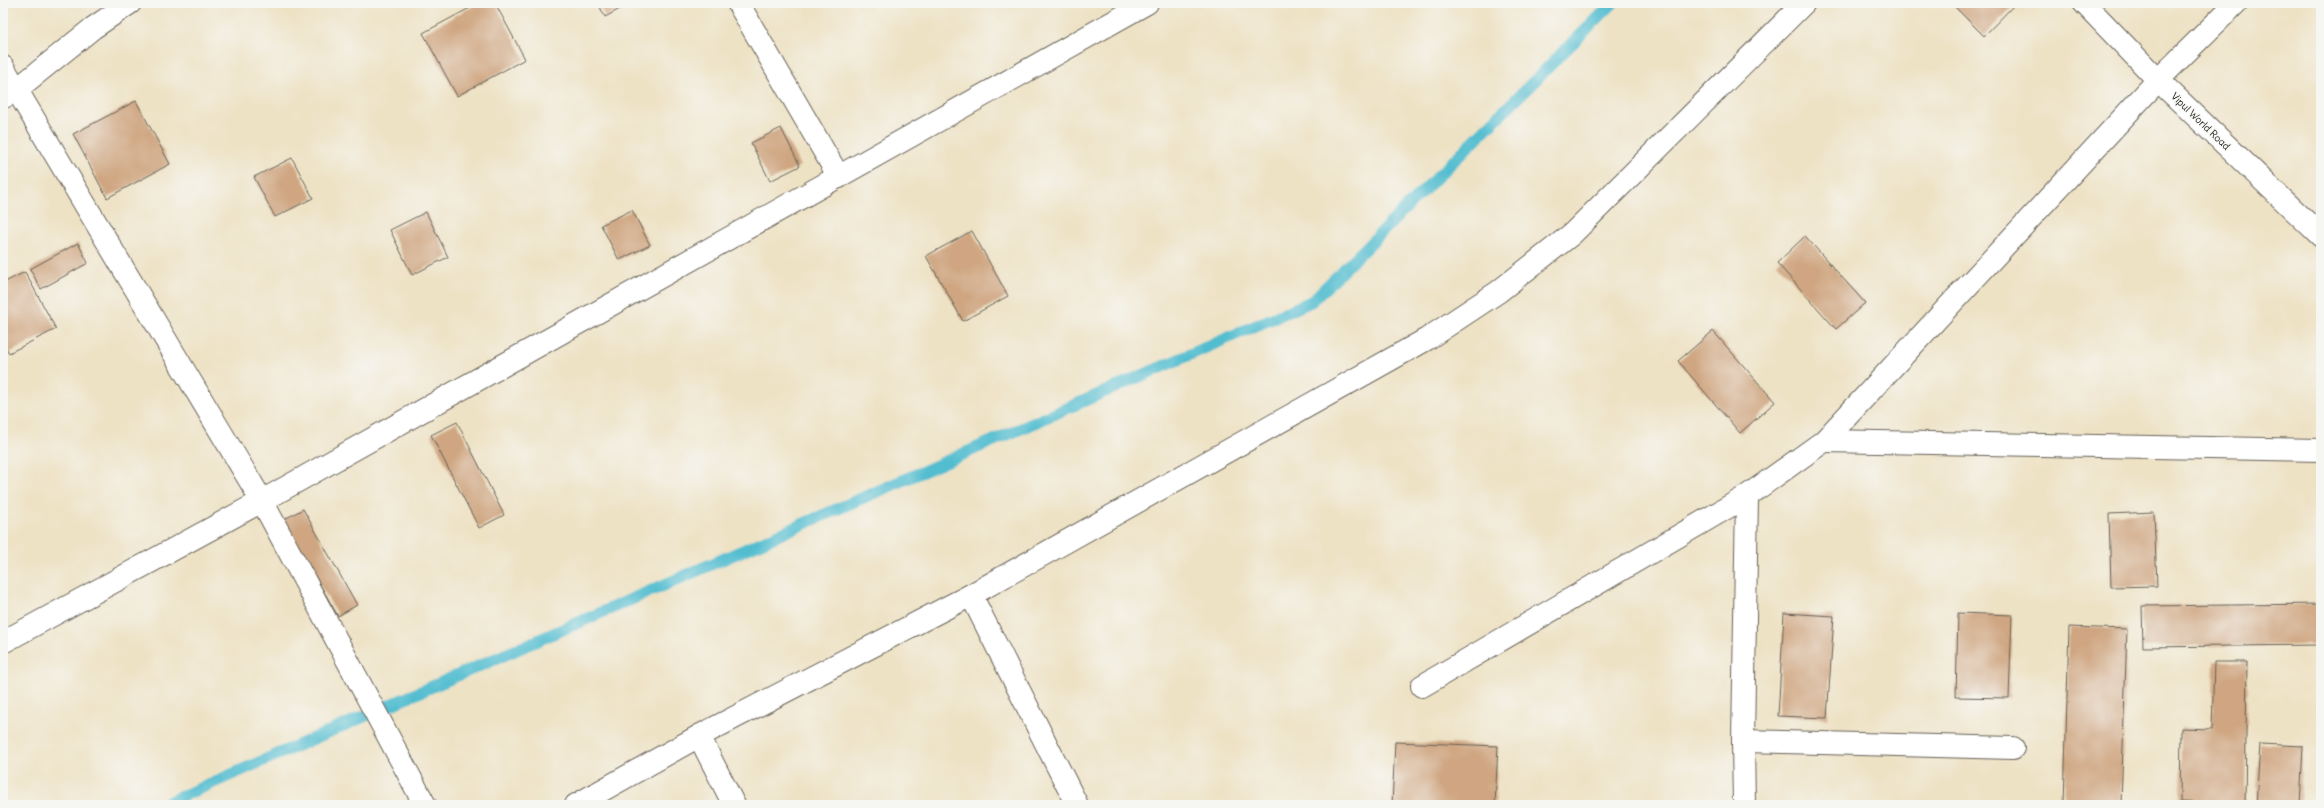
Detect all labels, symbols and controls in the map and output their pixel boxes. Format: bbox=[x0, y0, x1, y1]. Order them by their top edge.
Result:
street label: Vipul World Road bbox=[2168, 90, 2233, 153]

